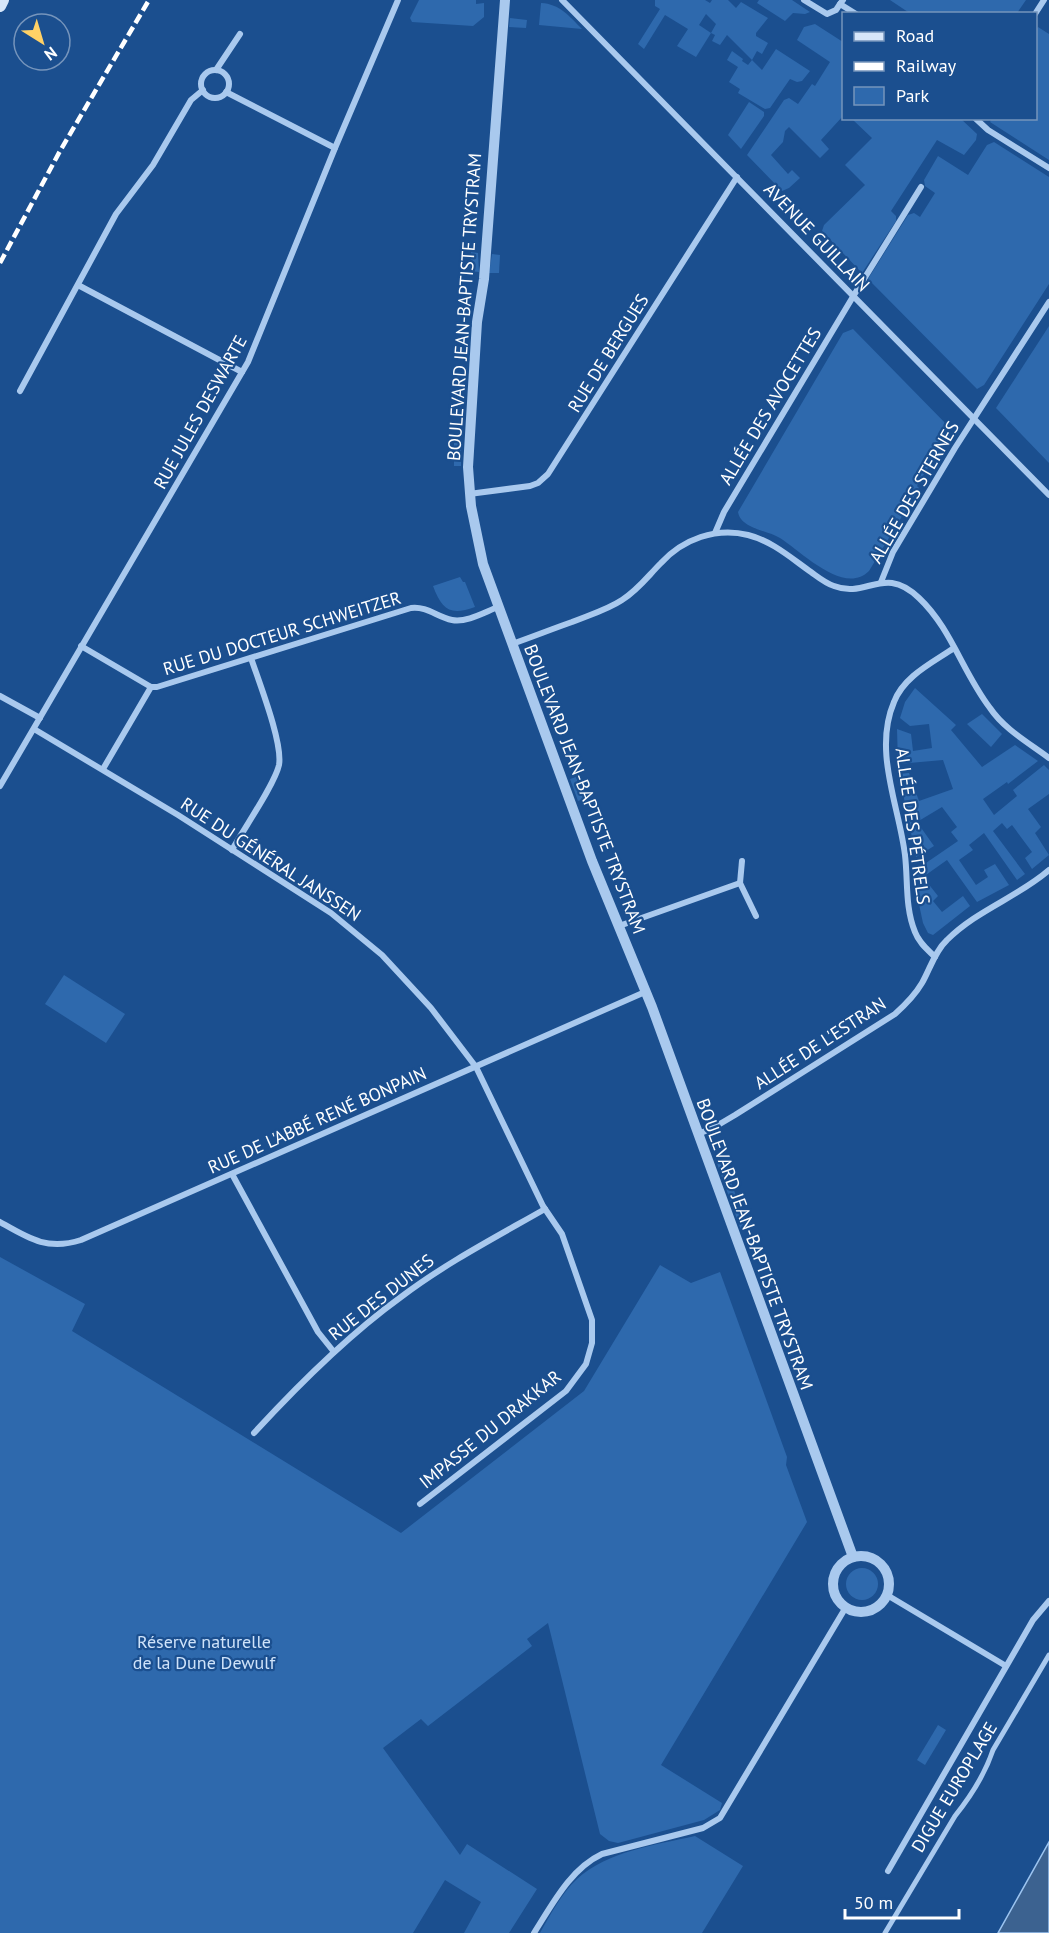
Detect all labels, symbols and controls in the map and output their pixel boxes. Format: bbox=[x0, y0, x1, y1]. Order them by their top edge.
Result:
north arrow bbox=[12, 12, 72, 72]
legend bbox=[842, 12, 1037, 120]
text: Road bbox=[896, 24, 934, 47]
text: N bbox=[41, 43, 61, 65]
text: Railway bbox=[896, 54, 957, 77]
text: Park bbox=[896, 84, 929, 107]
street label: BOULEVARD JEAN-BAPTISTE TRYSTRAM bbox=[442, 152, 486, 462]
street label: AVENUE GUILLAIN bbox=[759, 178, 875, 296]
street label: RUE DE BERGUES bbox=[562, 290, 654, 416]
street label: ALLÉE DES AVOCETTES bbox=[714, 323, 826, 489]
street label: RUE JULES DESWARTE bbox=[148, 331, 252, 493]
street label: ALLÉE DES STERNES bbox=[864, 417, 964, 567]
street label: RUE DU DOCTEUR SCHWEITZER bbox=[160, 586, 404, 680]
street label: BOULEVARD JEAN-BAPTISTE TRYSTRAM bbox=[519, 641, 651, 937]
street label: ALLÉE DES PÉTRELS bbox=[891, 746, 935, 906]
street label: RUE DU GÉNÉRAL JANSSEN bbox=[176, 792, 366, 926]
street label: ALLÉE DE L'ESTRAN bbox=[750, 992, 890, 1094]
street label: RUE DE L'ABBÉ RENÉ BONPAIN bbox=[204, 1061, 430, 1179]
street label: BOULEVARD JEAN-BAPTISTE TRYSTRAM bbox=[691, 1095, 819, 1393]
street label: RUE DES DUNES bbox=[324, 1249, 438, 1345]
street label: IMPASSE DU DRAKKAR bbox=[414, 1364, 566, 1493]
park label: Réserve naturelle de la Dune Dewulf bbox=[133, 1630, 277, 1674]
street label: DIGUE EUROPLAGE bbox=[906, 1718, 1002, 1856]
scale bar bbox=[845, 1882, 959, 1920]
text: 50 m bbox=[854, 1891, 893, 1914]

